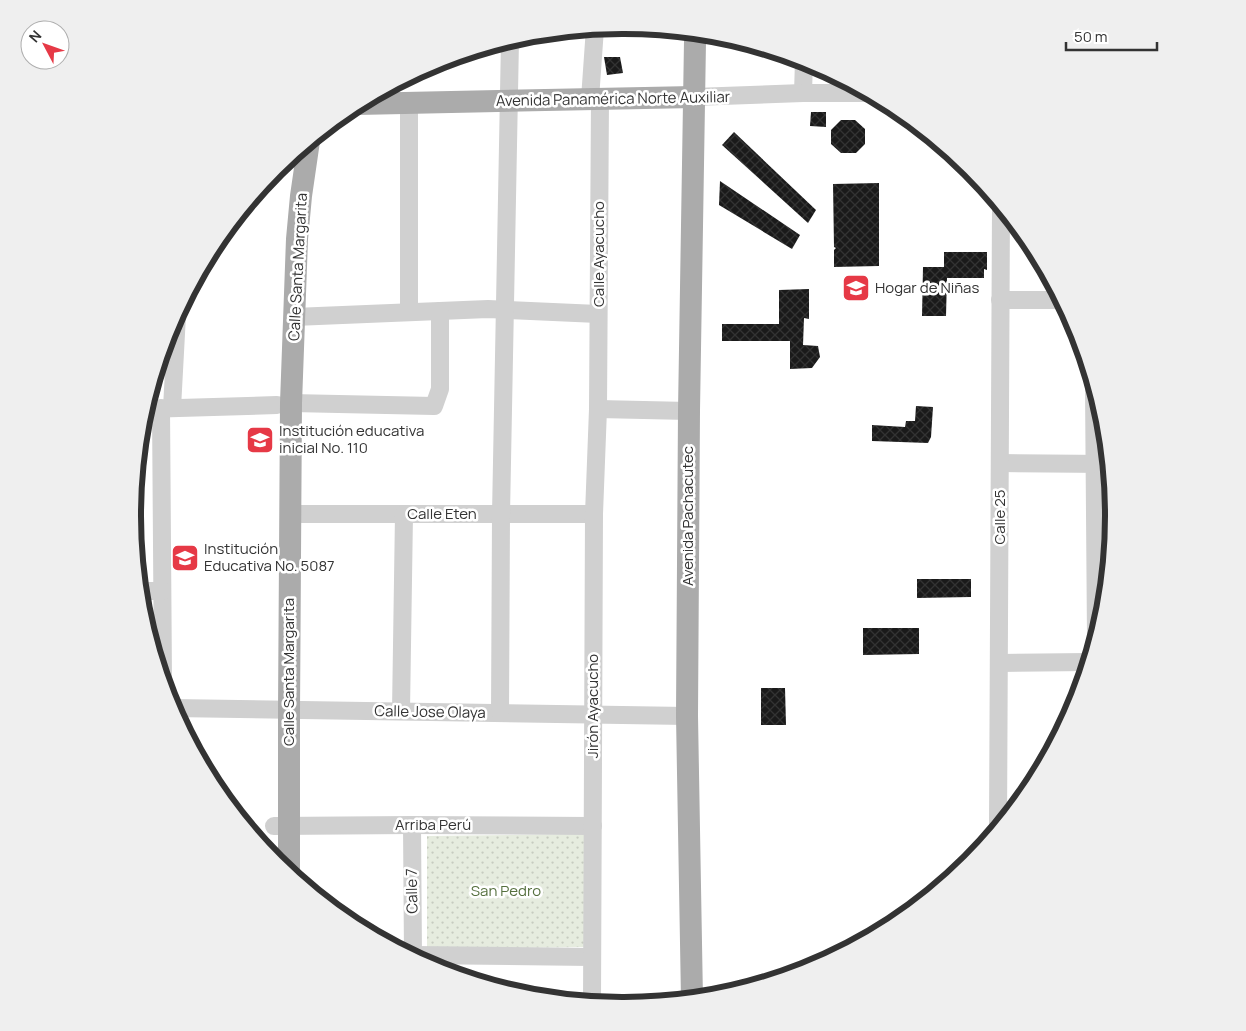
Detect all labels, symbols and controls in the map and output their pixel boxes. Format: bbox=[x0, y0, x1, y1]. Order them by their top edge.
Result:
north arrow bbox=[20, 20, 70, 70]
scale bar bbox=[1066, 20, 1157, 52]
text: N bbox=[24, 26, 45, 46]
text: 50 m bbox=[1074, 26, 1108, 47]
street label: Avenida Panamérica Norte Auxiliar bbox=[496, 86, 731, 111]
street label: Calle Santa Margarita bbox=[283, 192, 312, 342]
street label: Calle Ayacucho bbox=[588, 201, 609, 307]
school or university icon: Hogar de Niñas bbox=[841, 273, 871, 303]
place label: Hogar de Niñas bbox=[875, 277, 979, 298]
place label: Institución educativa inicial No. 110 bbox=[279, 420, 424, 458]
school or university icon: Institución educativa inicial No. 110 bbox=[245, 425, 275, 455]
street label: Avenida Pachacutec bbox=[677, 446, 698, 586]
street label: Calle 25 bbox=[989, 489, 1010, 545]
street label: Calle Eten bbox=[407, 503, 477, 524]
place label: Institución Educativa No. 5087 bbox=[204, 538, 335, 576]
school or university icon: Institución Educativa No. 5087 bbox=[170, 543, 200, 573]
street label: Calle Santa Margarita bbox=[278, 598, 299, 746]
street label: Jirón Ayacucho bbox=[582, 654, 603, 758]
street label: Calle Jose Olaya bbox=[374, 700, 486, 723]
street label: Arriba Perú bbox=[395, 814, 471, 835]
street label: Calle 7 bbox=[401, 868, 422, 914]
park label: San Pedro bbox=[471, 880, 541, 901]

